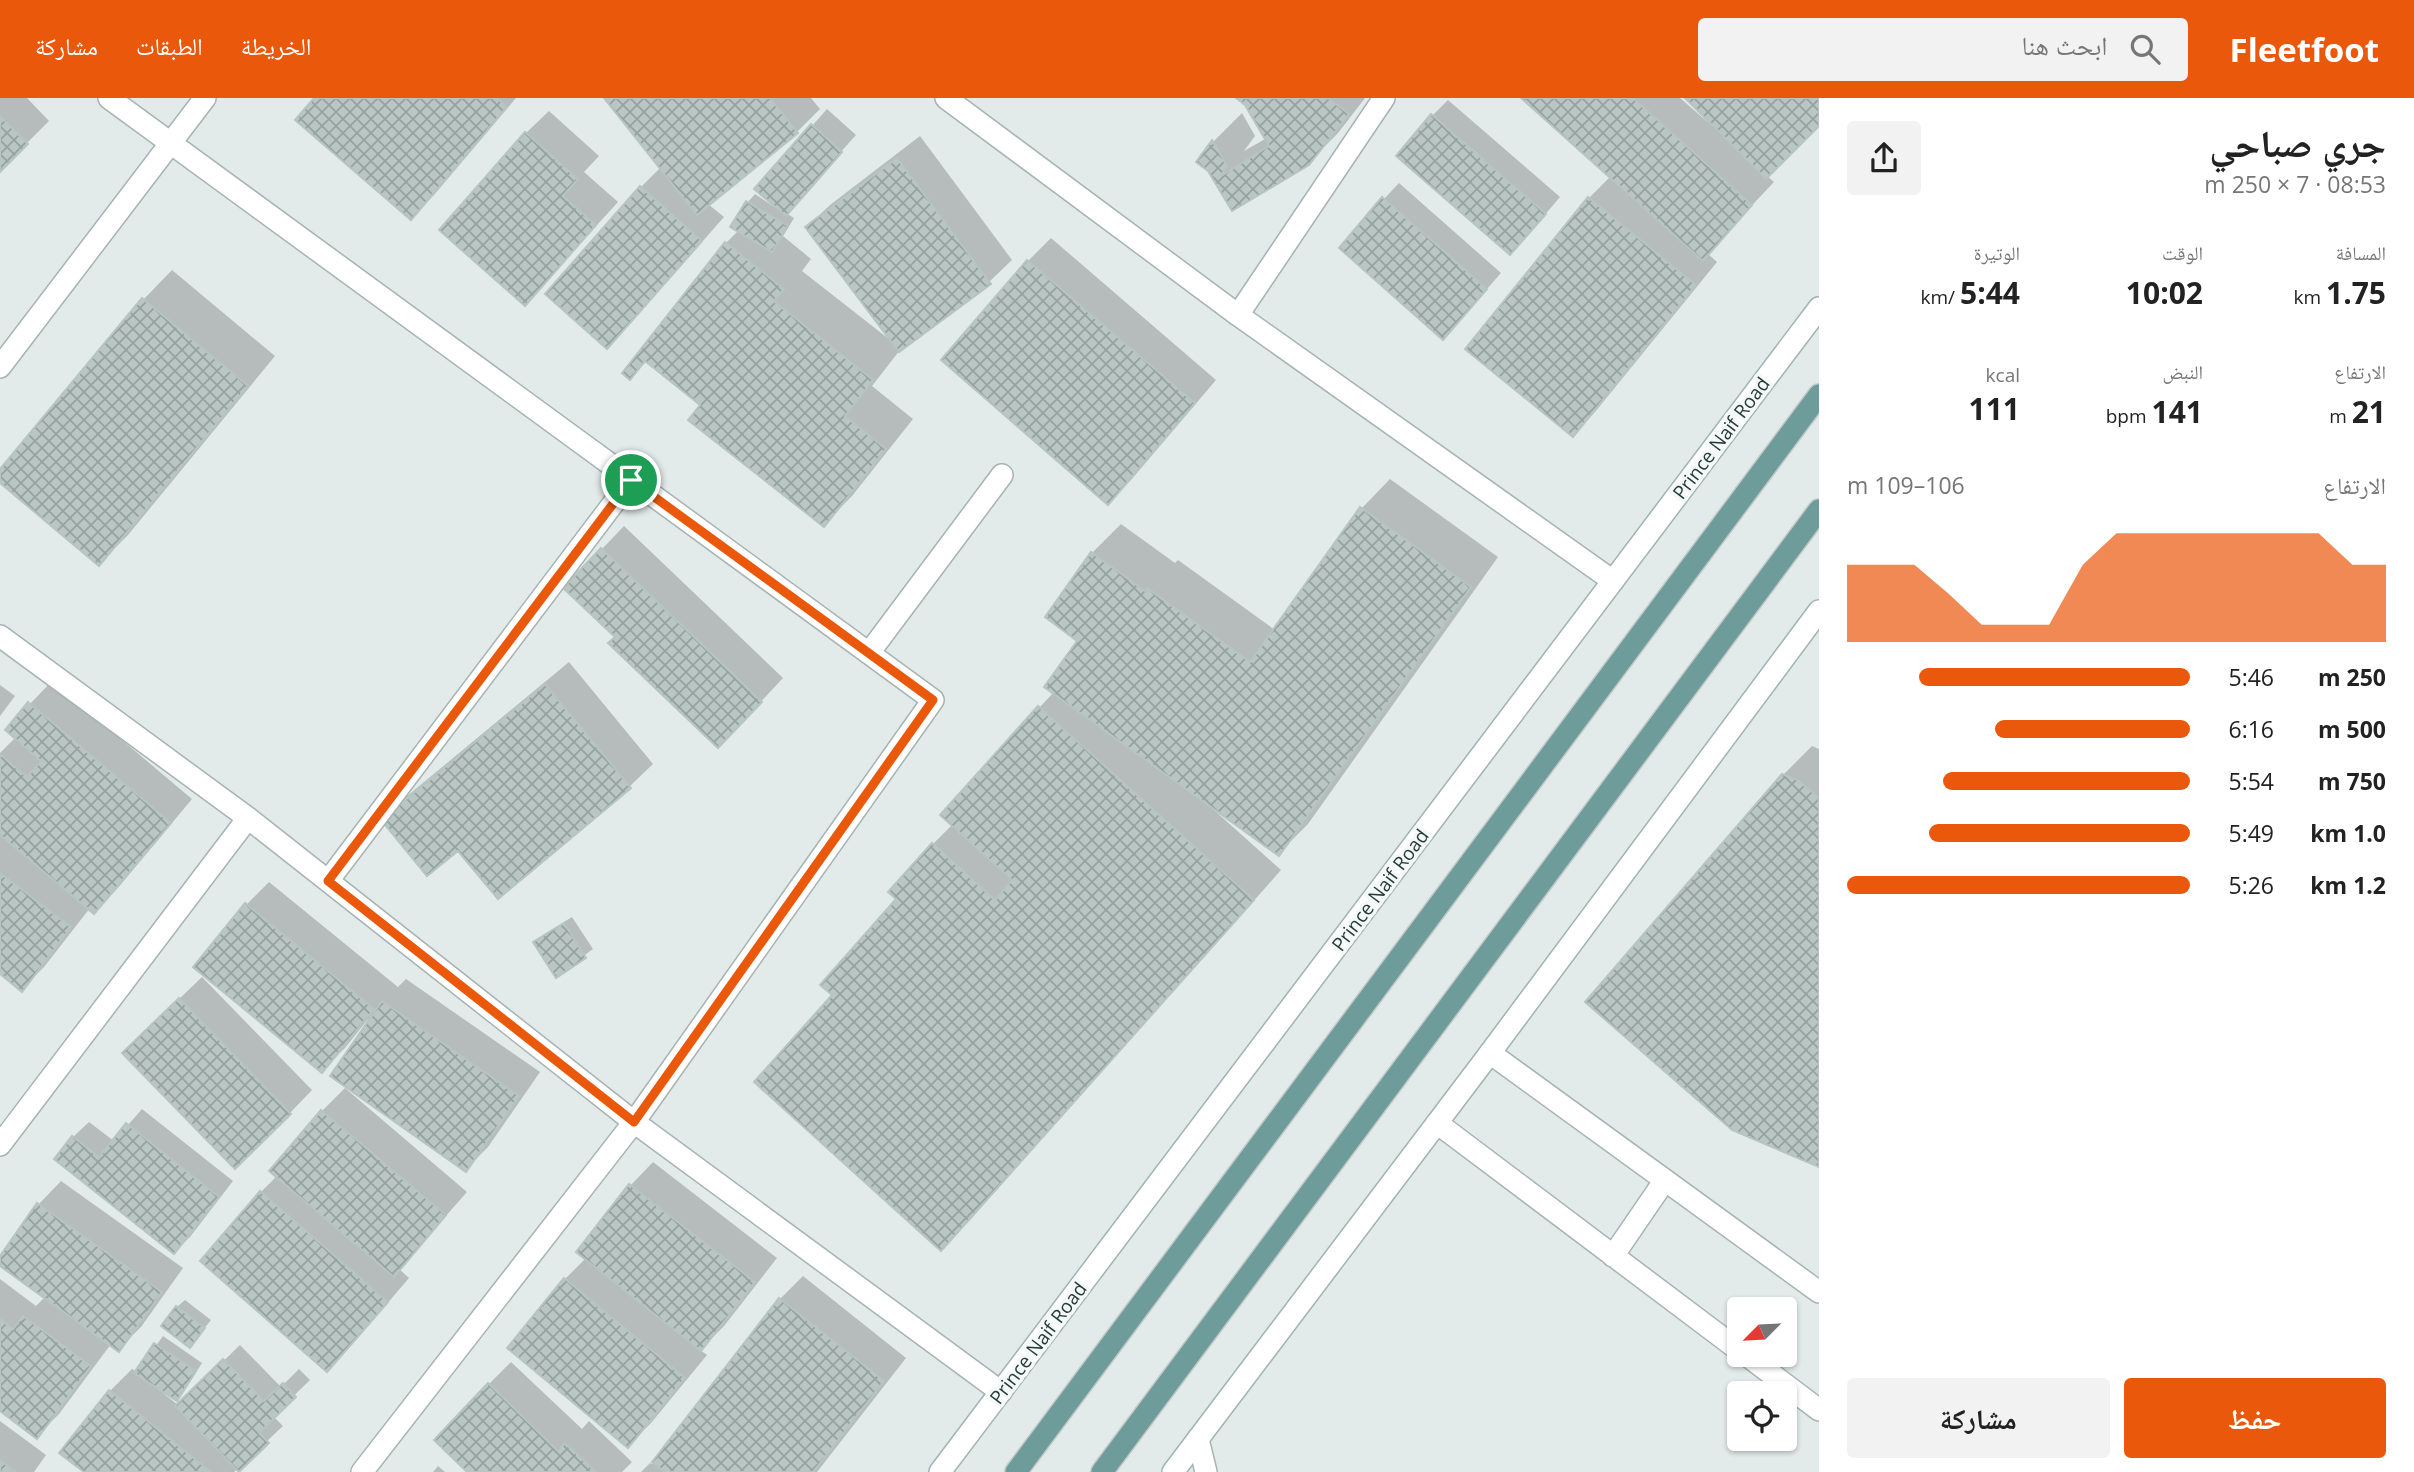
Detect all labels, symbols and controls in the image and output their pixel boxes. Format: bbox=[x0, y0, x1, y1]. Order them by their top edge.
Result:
search box bbox=[1698, 18, 2188, 81]
text: ابحث هنا bbox=[2022, 27, 2108, 63]
text: Fleetfoot bbox=[2230, 27, 2379, 72]
text: مشاركة bbox=[35, 29, 98, 62]
text: الطبقات bbox=[136, 29, 203, 62]
text: الخريطة bbox=[241, 29, 311, 62]
icon: search bbox=[2126, 30, 2164, 68]
text: جري صباحي bbox=[2209, 116, 2386, 168]
button: share bbox=[1847, 121, 1921, 195]
text: 08:53 · 7 × 250 m bbox=[2204, 168, 2386, 200]
text: الوتيرة bbox=[1974, 240, 2020, 266]
text: الوقت bbox=[2162, 240, 2203, 266]
text: المسافة bbox=[2336, 240, 2386, 266]
text: 5:44 bbox=[1960, 272, 2020, 313]
text: 10:02 bbox=[2126, 272, 2203, 313]
text: 1.75 bbox=[2326, 272, 2386, 313]
text: /km bbox=[1921, 284, 1960, 310]
text: km bbox=[2293, 284, 2326, 310]
text: النبض bbox=[2162, 359, 2203, 385]
text: الارتفاع bbox=[2334, 359, 2386, 385]
text: kcal bbox=[1986, 362, 2020, 388]
street label: Prince Naif Road bbox=[1666, 372, 1776, 504]
text: 111 bbox=[1969, 388, 2020, 429]
text: 141 bbox=[2152, 391, 2203, 432]
text: 21 bbox=[2352, 391, 2386, 432]
text: bpm bbox=[2106, 403, 2152, 429]
text: m bbox=[2329, 403, 2352, 429]
pin bbox=[601, 450, 661, 510]
icon: arrive bbox=[612, 461, 650, 499]
text: 106–109 m bbox=[1847, 469, 1965, 501]
text: الارتفاع bbox=[2323, 469, 2386, 501]
text: 5:46 bbox=[2229, 661, 2274, 693]
text: 250 m bbox=[2318, 661, 2386, 693]
text: 6:16 bbox=[2229, 713, 2274, 745]
text: 500 m bbox=[2318, 713, 2386, 745]
text: 5:54 bbox=[2229, 765, 2274, 797]
text: 750 m bbox=[2318, 765, 2386, 797]
text: 5:49 bbox=[2229, 817, 2274, 849]
text: 1.0 km bbox=[2310, 817, 2386, 849]
street label: Prince Naif Road bbox=[1325, 824, 1435, 956]
text: 5:26 bbox=[2229, 869, 2274, 901]
text: 1.2 km bbox=[2310, 869, 2386, 901]
street label: Prince Naif Road bbox=[983, 1277, 1093, 1409]
north arrow bbox=[1727, 1297, 1797, 1367]
map controls bbox=[1727, 1297, 1797, 1451]
button: مشاركة bbox=[1847, 1378, 2110, 1458]
button: حفظ bbox=[2124, 1378, 2386, 1458]
button: locate bbox=[1727, 1381, 1797, 1451]

